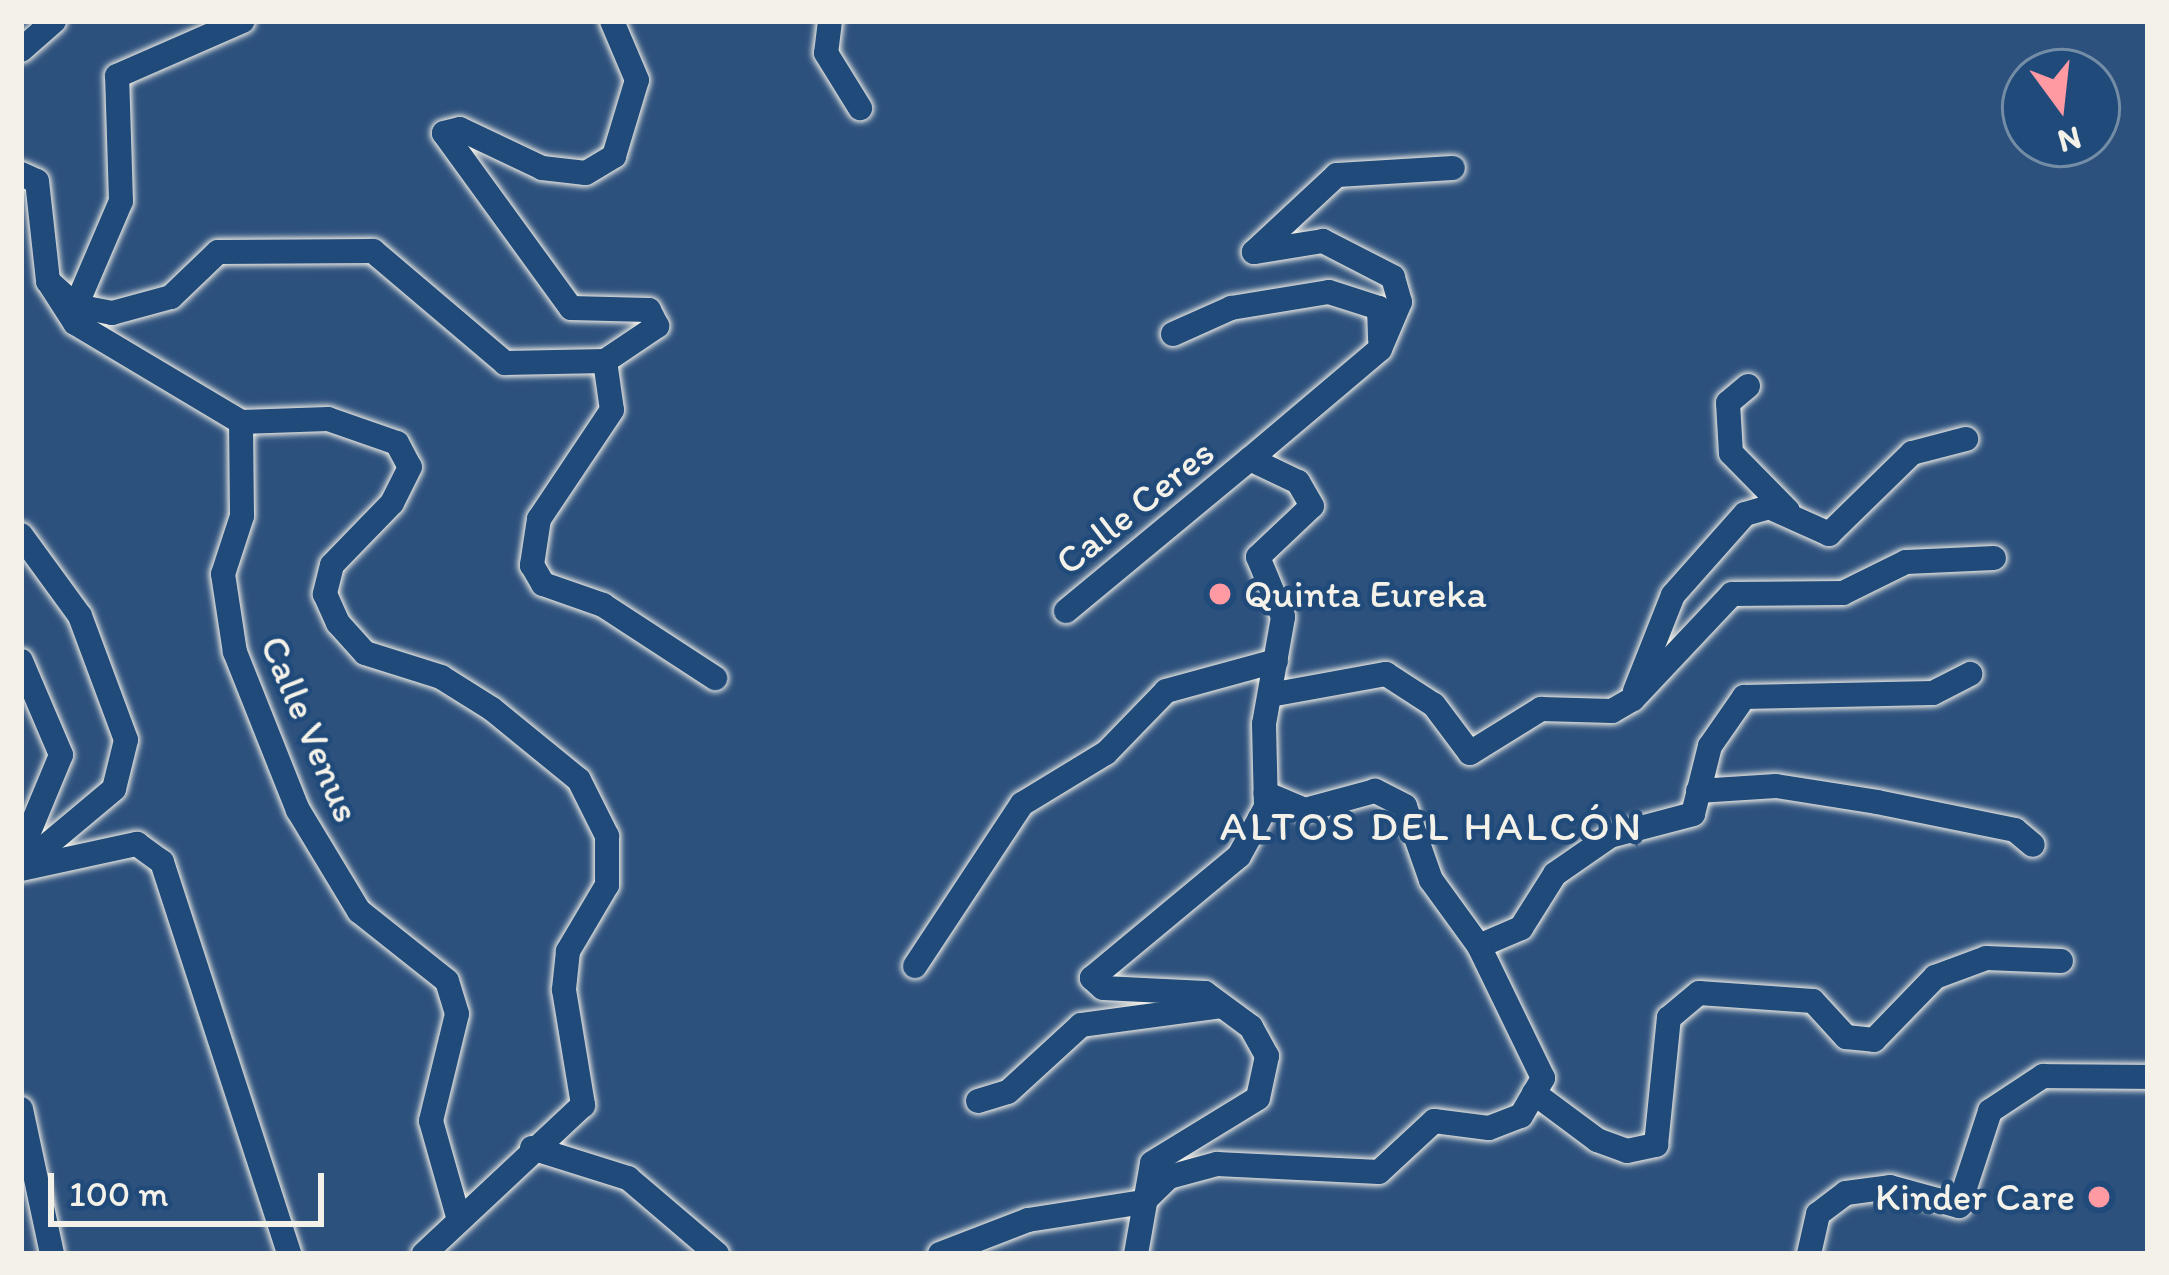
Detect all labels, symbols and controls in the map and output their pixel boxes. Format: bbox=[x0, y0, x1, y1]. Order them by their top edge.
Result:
north arrow bbox=[2001, 48, 2121, 168]
text: N bbox=[2054, 119, 2085, 162]
street label: Calle Ceres bbox=[1047, 429, 1223, 585]
place label: Quinta Eureka bbox=[1244, 571, 1487, 617]
marker: Quinta Eureka bbox=[1207, 581, 1233, 607]
street label: Calle Venus bbox=[250, 630, 370, 828]
district label: ALTOS DEL HALCÓN bbox=[1218, 801, 1646, 851]
scale bar bbox=[54, 1149, 330, 1223]
text: 100 m bbox=[69, 1172, 168, 1215]
place label: Kinder Care bbox=[1875, 1174, 2075, 1220]
marker: Kinder Care bbox=[2086, 1184, 2112, 1210]

